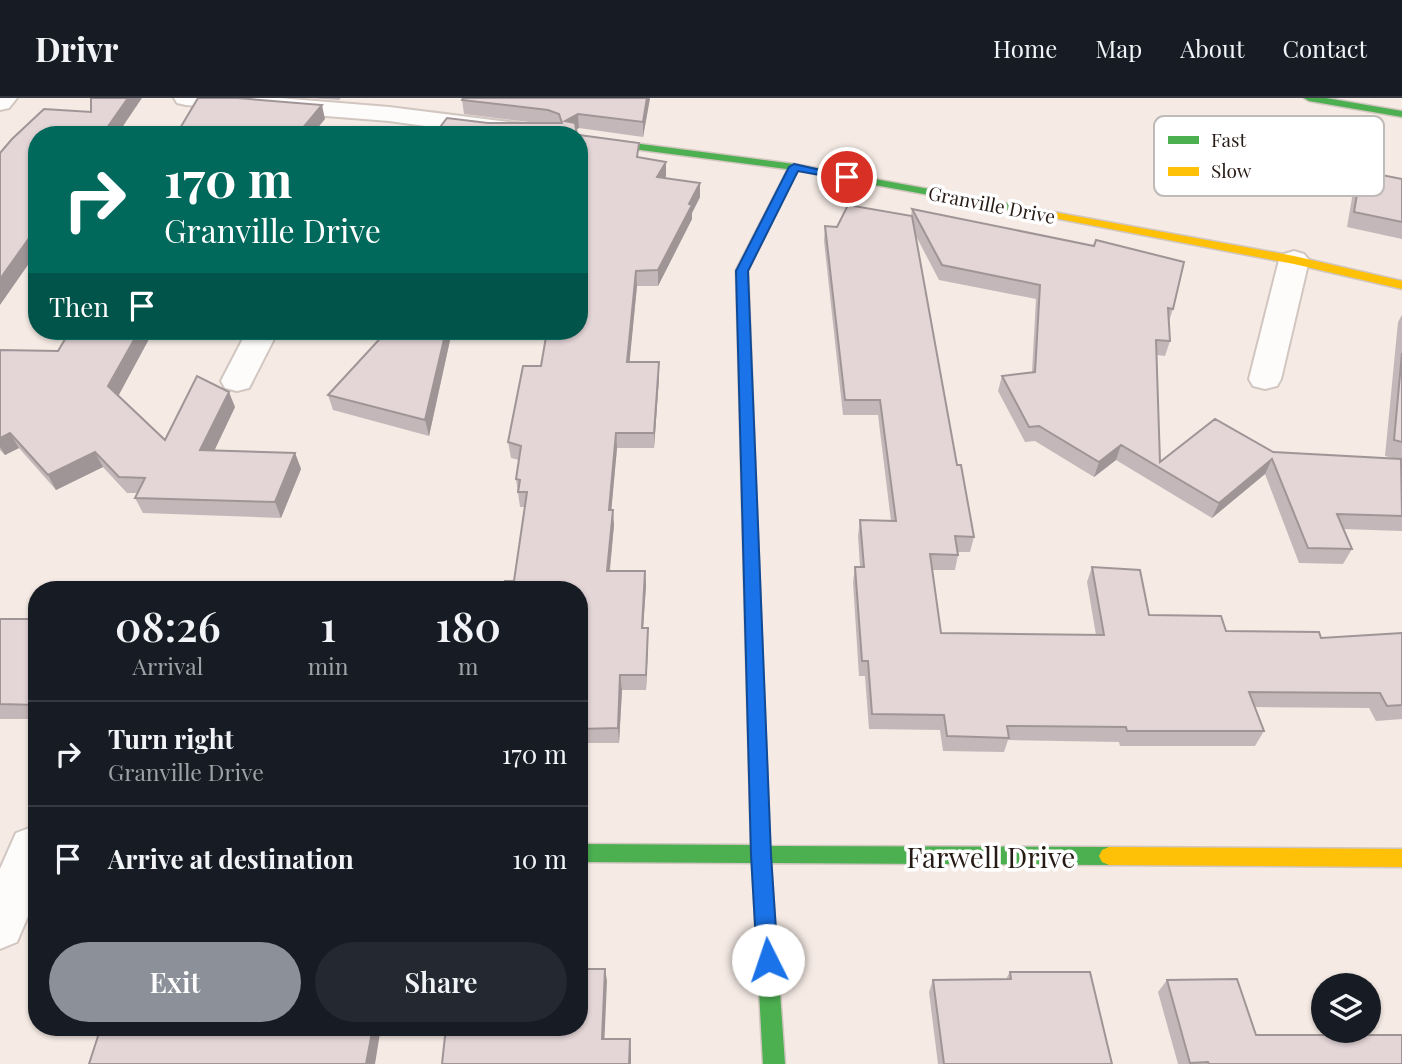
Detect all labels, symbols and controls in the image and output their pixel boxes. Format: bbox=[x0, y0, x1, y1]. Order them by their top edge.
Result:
text: Drivr bbox=[35, 26, 118, 70]
text: Home bbox=[993, 32, 1057, 64]
text: Map bbox=[1095, 32, 1142, 64]
text: About bbox=[1180, 32, 1244, 64]
text: Contact bbox=[1282, 32, 1367, 64]
legend bbox=[1154, 116, 1384, 196]
text: Fast bbox=[1211, 126, 1247, 152]
text: 170 m bbox=[164, 145, 292, 210]
pin bbox=[817, 147, 877, 207]
icon: right bbox=[49, 154, 140, 245]
text: Slow bbox=[1211, 157, 1252, 183]
icon: arrive bbox=[828, 158, 866, 196]
street label: Granville Drive bbox=[926, 179, 1058, 229]
text: Granville Drive bbox=[164, 208, 381, 251]
icon: arrive bbox=[123, 287, 161, 325]
text: Then bbox=[49, 289, 109, 324]
text: 08:26 bbox=[115, 597, 221, 653]
text: 1 bbox=[320, 597, 336, 653]
text: 180 bbox=[436, 597, 501, 653]
text: Arrival bbox=[132, 650, 203, 681]
text: min bbox=[308, 650, 349, 681]
text: m bbox=[458, 650, 478, 681]
text: Turn right bbox=[108, 721, 234, 756]
icon: right bbox=[49, 735, 87, 773]
text: 170 m bbox=[502, 736, 567, 771]
text: Granville Drive bbox=[108, 756, 264, 787]
street label: Farwell Drive bbox=[907, 838, 1075, 875]
icon: arrive bbox=[49, 840, 87, 878]
text: Arrive at destination bbox=[108, 841, 354, 876]
text: 10 m bbox=[512, 841, 567, 876]
position arrow bbox=[731, 923, 805, 997]
button: Exit bbox=[49, 942, 301, 1022]
button: Share bbox=[315, 942, 567, 1022]
map controls bbox=[1311, 973, 1381, 1043]
button: layers bbox=[1311, 973, 1381, 1043]

